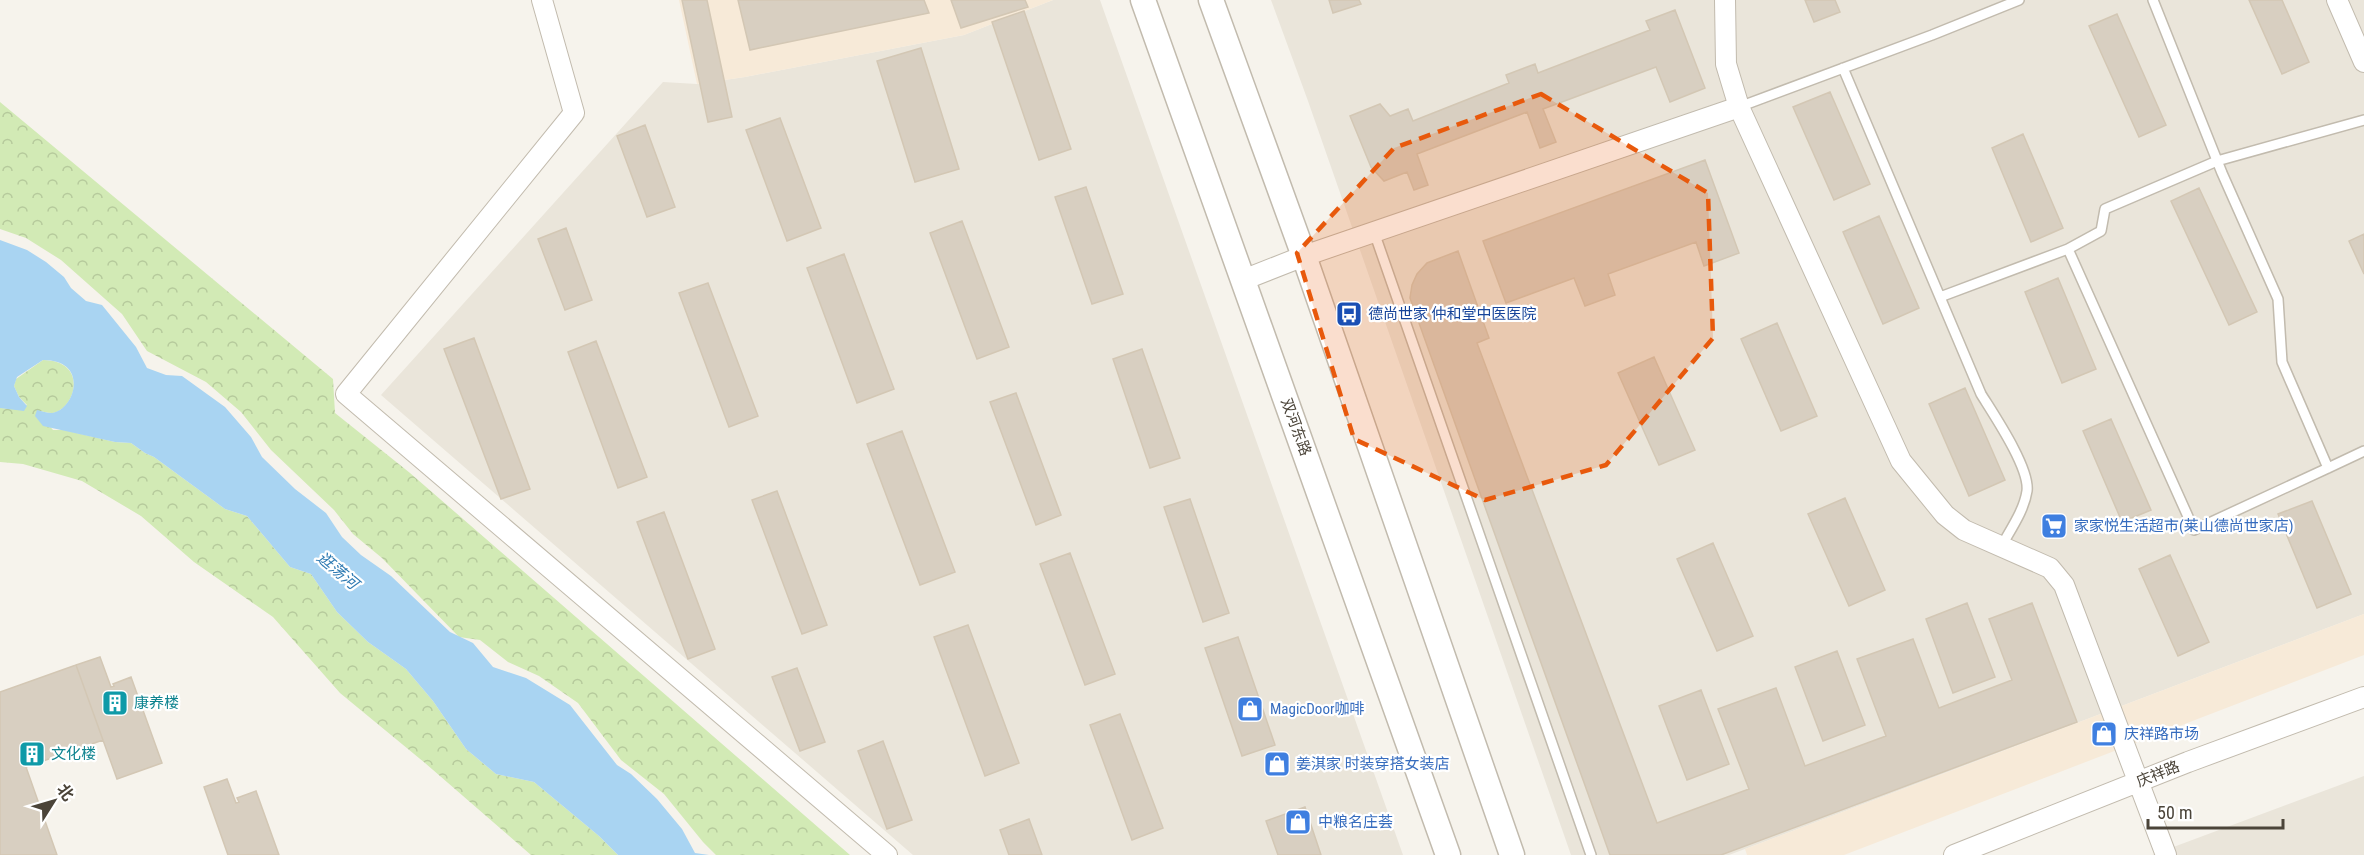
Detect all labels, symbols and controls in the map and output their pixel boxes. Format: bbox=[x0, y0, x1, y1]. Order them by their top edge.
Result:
bus stop icon: 德尚世家 仲和堂中医医院 bbox=[1334, 299, 1364, 329]
place label: 德尚世家 仲和堂中医医院 bbox=[1368, 305, 1536, 323]
street label: 双河东路 bbox=[1277, 396, 1315, 458]
supermarket icon: 家家悦生活超市(莱山德尚世家店) bbox=[2039, 511, 2069, 541]
place label: 家家悦生活超市(莱山德尚世家店) bbox=[2074, 517, 2294, 535]
water label: 逛荡河 bbox=[313, 548, 364, 595]
building icon: 康养楼 bbox=[100, 688, 130, 718]
place label: 康养楼 bbox=[134, 694, 179, 712]
shop icon: MagicDoor咖啡 bbox=[1235, 694, 1265, 724]
place label: MagicDoor咖啡 bbox=[1270, 700, 1364, 718]
shop icon: 庆祥路市场 bbox=[2089, 719, 2119, 749]
place label: 庆祥路市场 bbox=[2124, 725, 2199, 743]
building icon: 文化楼 bbox=[17, 739, 47, 769]
place label: 文化楼 bbox=[51, 745, 96, 763]
shop icon: 姜淇家 时装穿搭女装店 bbox=[1262, 749, 1292, 779]
place label: 姜淇家 时装穿搭女装店 bbox=[1296, 755, 1449, 773]
street label: 庆祥路 bbox=[2134, 757, 2182, 791]
north arrow bbox=[24, 771, 84, 831]
text: 北 bbox=[53, 780, 78, 804]
scale bar bbox=[2148, 792, 2283, 830]
text: 50 m bbox=[2157, 802, 2192, 823]
shop icon: 中粮名庄荟 bbox=[1283, 807, 1313, 837]
place label: 中粮名庄荟 bbox=[1318, 813, 1393, 831]

